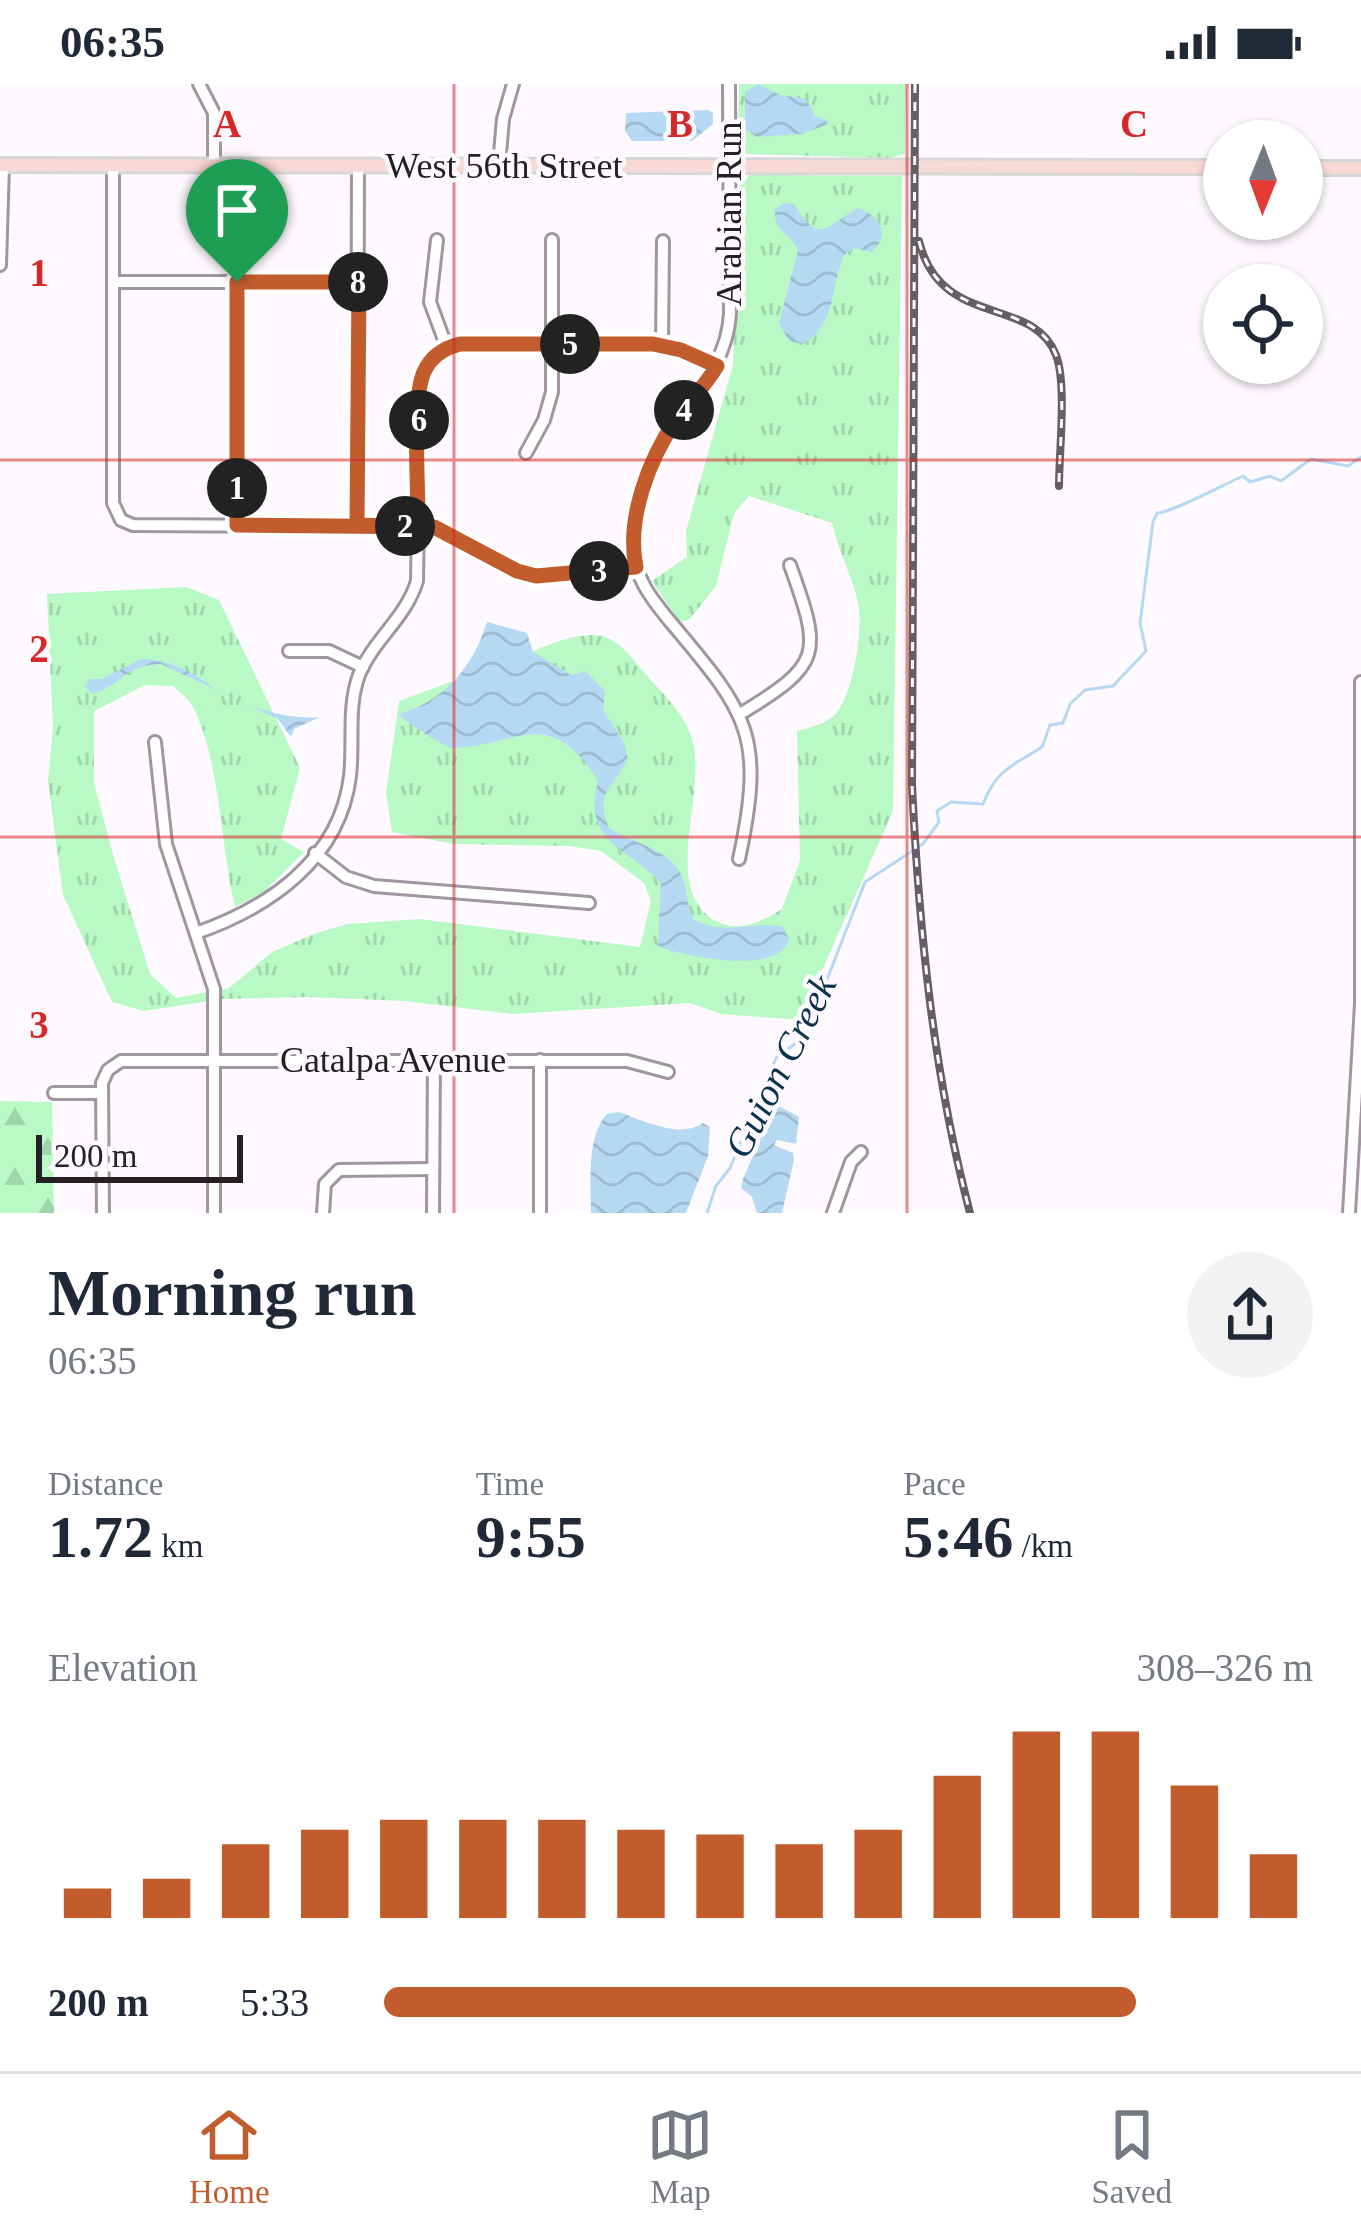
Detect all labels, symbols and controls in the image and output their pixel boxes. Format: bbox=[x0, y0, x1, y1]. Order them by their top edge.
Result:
text: 06:35 bbox=[60, 17, 165, 67]
text: A bbox=[213, 102, 241, 145]
text: B bbox=[667, 102, 693, 145]
text: C bbox=[1120, 102, 1148, 145]
north arrow bbox=[1203, 120, 1323, 240]
map controls bbox=[1203, 120, 1323, 384]
street label: Arabian Run bbox=[709, 122, 749, 306]
street label: West 56th Street bbox=[385, 146, 623, 186]
pin bbox=[186, 159, 288, 282]
icon: arrive bbox=[204, 177, 270, 243]
text: 1 bbox=[29, 251, 49, 294]
pin: 8 bbox=[328, 252, 388, 312]
text: 8 bbox=[350, 264, 366, 300]
button: locate bbox=[1203, 264, 1323, 384]
pin: 5 bbox=[540, 314, 600, 374]
text: 5 bbox=[562, 326, 578, 362]
pin: 4 bbox=[654, 380, 714, 440]
pin: 6 bbox=[389, 390, 449, 450]
text: 4 bbox=[676, 392, 692, 428]
text: 6 bbox=[411, 402, 427, 438]
pin: 1 bbox=[207, 458, 267, 518]
text: 1 bbox=[229, 470, 245, 506]
pin: 2 bbox=[375, 496, 435, 556]
text: 2 bbox=[397, 508, 413, 544]
pin: 3 bbox=[569, 541, 629, 601]
text: 3 bbox=[591, 553, 607, 589]
text: 2 bbox=[29, 627, 49, 670]
water label: Guion Creek bbox=[716, 967, 845, 1164]
text: 3 bbox=[29, 1003, 49, 1046]
street label: Catalpa Avenue bbox=[280, 1040, 506, 1080]
scale bar bbox=[36, 1129, 243, 1182]
text: 200 m bbox=[54, 1138, 137, 1174]
button: share bbox=[1187, 1252, 1313, 1378]
text: Morning run bbox=[48, 1256, 417, 1329]
text: 06:35 bbox=[48, 1339, 137, 1382]
text: Distance bbox=[48, 1466, 163, 1502]
text: Time bbox=[476, 1466, 544, 1502]
text: Pace bbox=[903, 1466, 966, 1502]
text: 1.72 bbox=[48, 1504, 153, 1570]
text: 9:55 bbox=[476, 1504, 586, 1570]
text: 5:46 bbox=[903, 1504, 1013, 1570]
text: km bbox=[153, 1528, 203, 1564]
text: /km bbox=[1013, 1528, 1073, 1564]
text: Elevation bbox=[48, 1646, 197, 1689]
text: 308–326 m bbox=[1136, 1646, 1313, 1689]
text: 200 m bbox=[48, 1981, 149, 2024]
text: 5:33 bbox=[240, 1981, 309, 2024]
tab: Home bbox=[189, 2102, 270, 2211]
tab: Map bbox=[647, 2102, 713, 2211]
tab: Saved bbox=[1091, 2102, 1172, 2211]

